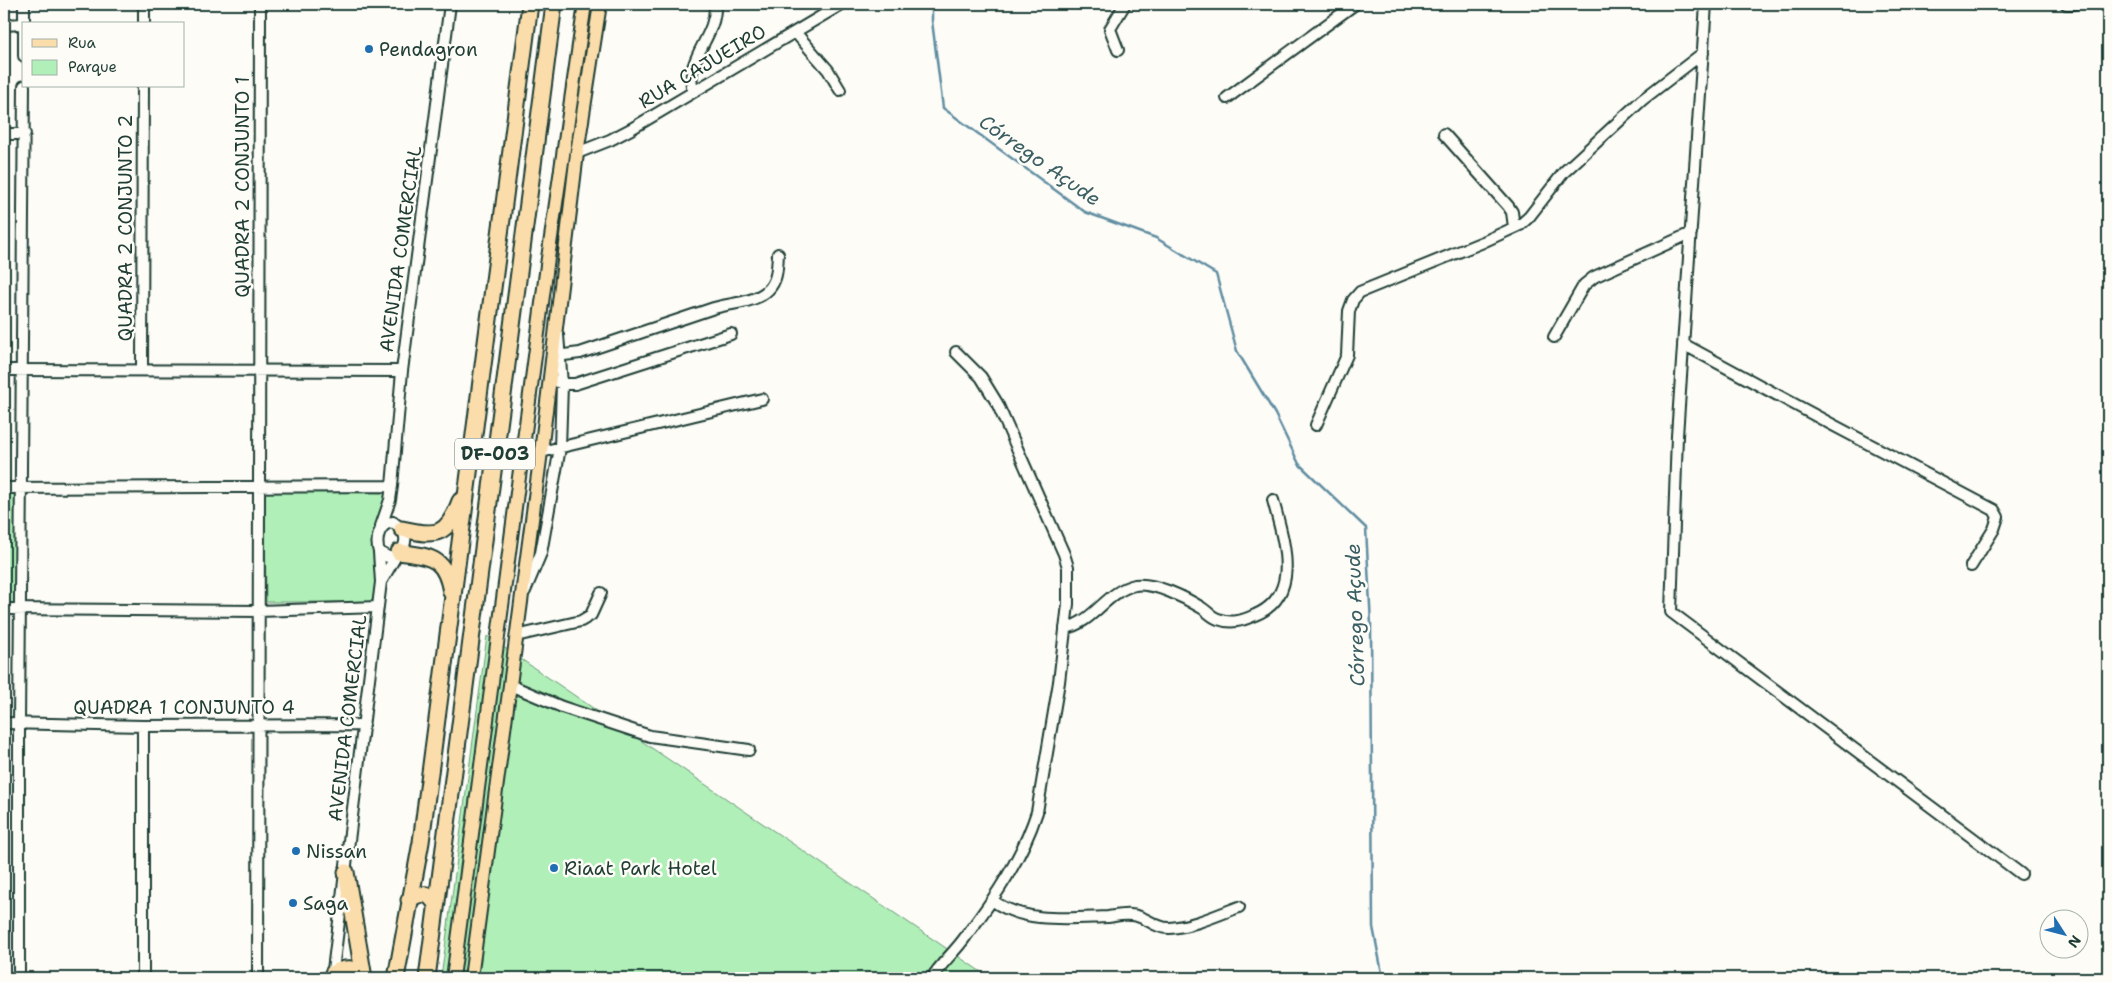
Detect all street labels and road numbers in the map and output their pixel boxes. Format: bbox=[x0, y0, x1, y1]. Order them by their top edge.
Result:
street label: RUA CAJUEIRO bbox=[634, 19, 770, 114]
street label: QUADRA 2 CONJUNTO 1 bbox=[230, 76, 255, 298]
street label: QUADRA 2 CONJUNTO 2 bbox=[113, 115, 138, 341]
street label: AVENIDA COMERCIAL bbox=[374, 144, 427, 354]
road number: DF-003 bbox=[455, 438, 535, 469]
street label: AVENIDA COMERCIAL bbox=[322, 613, 373, 823]
street label: QUADRA 1 CONJUNTO 4 bbox=[73, 695, 295, 720]

